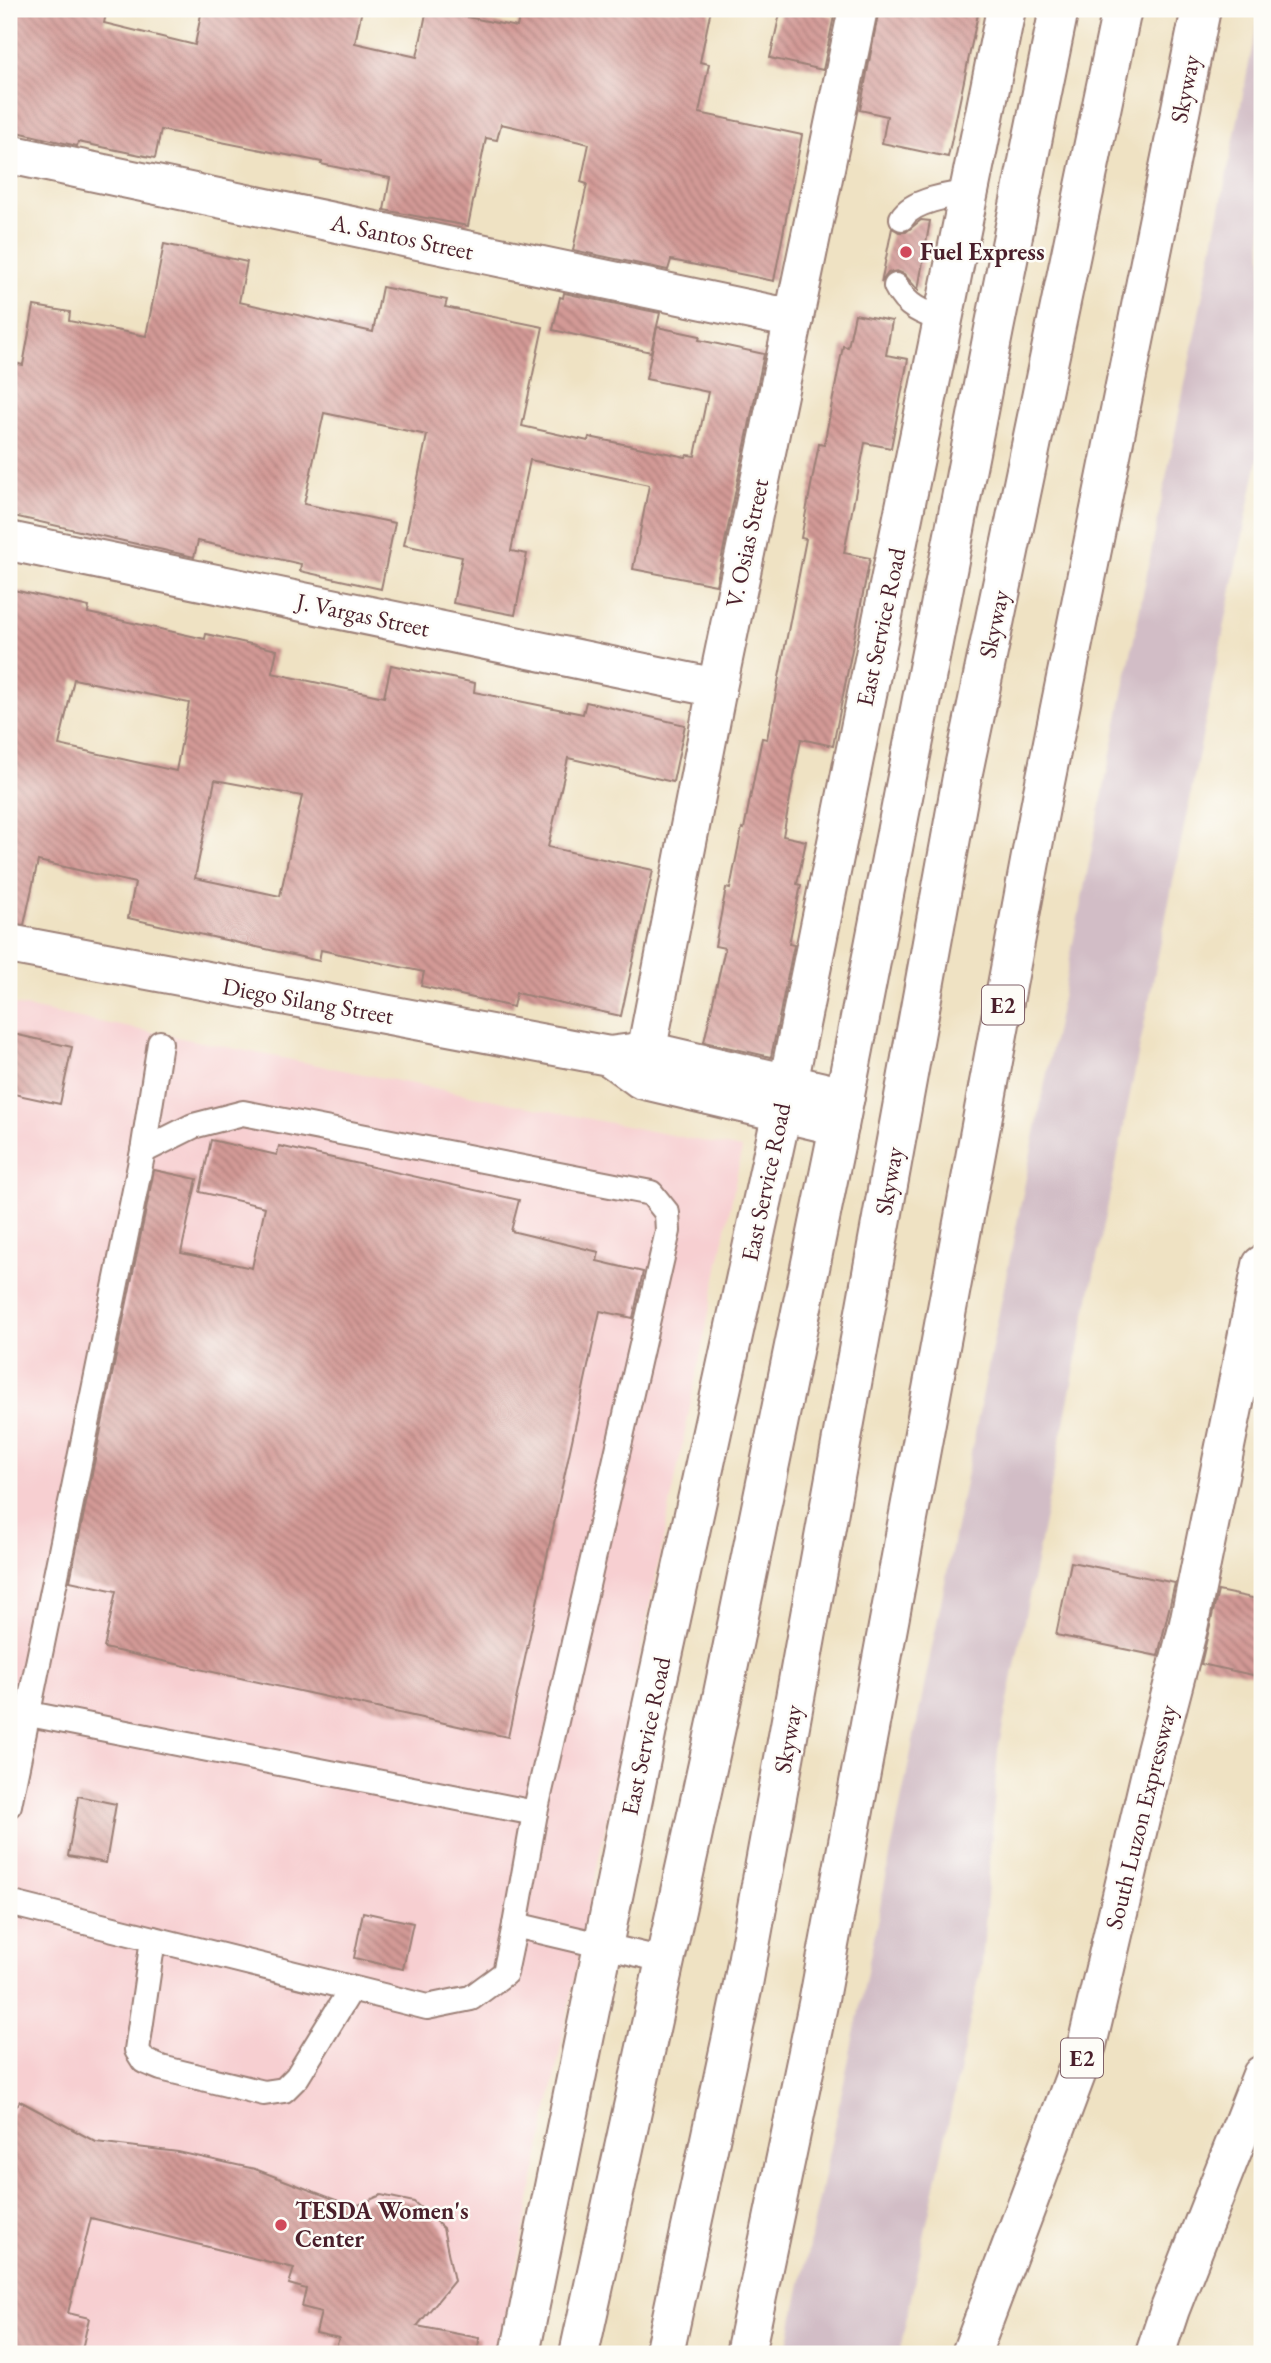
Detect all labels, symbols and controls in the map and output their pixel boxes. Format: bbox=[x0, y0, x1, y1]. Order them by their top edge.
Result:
street label: Skyway bbox=[1163, 52, 1206, 126]
street label: A. Santos Street bbox=[327, 206, 477, 267]
place label: Fuel Express bbox=[920, 236, 1045, 267]
marker: Fuel Express bbox=[898, 244, 914, 260]
street label: V. Osias Street bbox=[718, 475, 775, 610]
street label: East Service Road bbox=[849, 544, 913, 709]
street label: J. Vargas Street bbox=[292, 585, 433, 644]
street label: Skyway bbox=[971, 587, 1016, 661]
street label: Diego Silang Street bbox=[220, 970, 397, 1031]
road number: E2 bbox=[982, 986, 1024, 1024]
street label: East Service Road bbox=[734, 1099, 798, 1264]
street label: Skyway bbox=[867, 1144, 910, 1218]
street label: East Service Road bbox=[614, 1653, 678, 1818]
street label: South Luzon Expressway bbox=[1098, 1701, 1184, 1932]
street label: Skyway bbox=[766, 1702, 809, 1776]
road number: E2 bbox=[1061, 2038, 1103, 2078]
place label: TESDA Women's Center bbox=[295, 2195, 469, 2254]
marker: TESDA Women's Center bbox=[273, 2217, 289, 2233]

